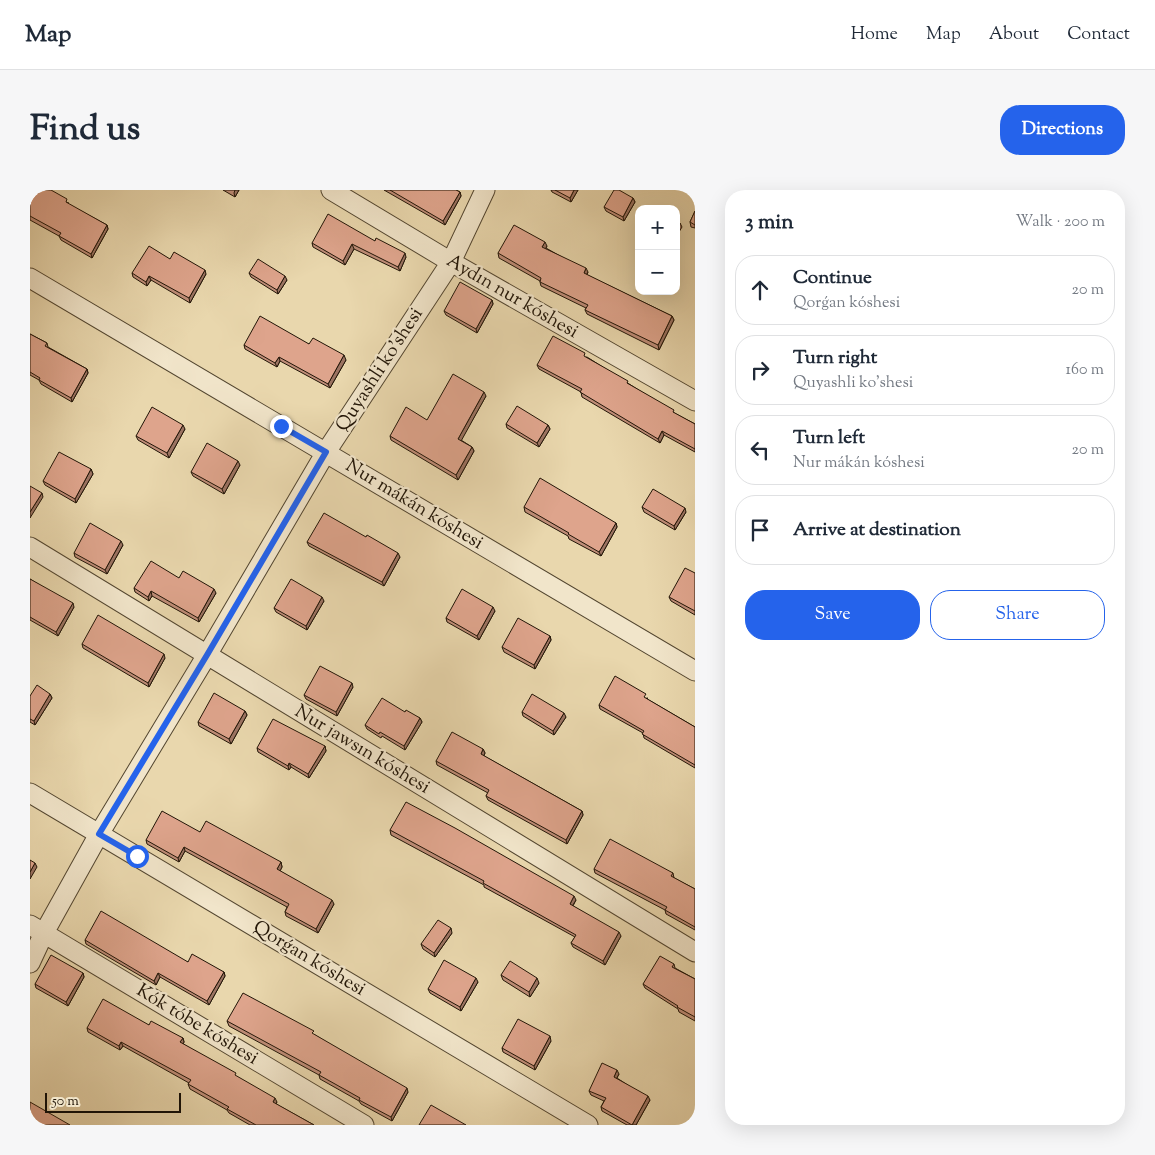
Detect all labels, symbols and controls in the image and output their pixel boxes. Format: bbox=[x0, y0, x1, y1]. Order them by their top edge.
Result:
text: Map bbox=[25, 18, 71, 52]
text: Home bbox=[851, 22, 898, 48]
text: Map bbox=[926, 22, 961, 48]
text: About bbox=[989, 22, 1039, 48]
text: Contact bbox=[1067, 22, 1130, 48]
text: Find us bbox=[30, 105, 140, 156]
button: Directions bbox=[1000, 105, 1125, 155]
map controls bbox=[635, 205, 680, 295]
button: + bbox=[635, 205, 680, 250]
text: 3 min bbox=[745, 208, 794, 238]
text: Walk · 200 m bbox=[1016, 211, 1105, 234]
street label: Aydın nur kóshesi bbox=[441, 248, 583, 346]
button: − bbox=[635, 250, 680, 295]
text: Continue bbox=[793, 265, 872, 292]
icon: ahead bbox=[746, 276, 774, 304]
text: 20 m bbox=[1071, 279, 1104, 302]
text: Qorǵan kóshesi bbox=[793, 292, 900, 315]
street label: Quyashli ko'shesi bbox=[330, 303, 430, 437]
text: Turn right bbox=[793, 345, 877, 372]
icon: right bbox=[746, 356, 774, 384]
text: 160 m bbox=[1066, 359, 1104, 382]
text: Quyashli ko'shesi bbox=[793, 372, 913, 395]
route end bbox=[270, 415, 293, 438]
text: Turn left bbox=[793, 425, 865, 452]
icon: left bbox=[746, 436, 774, 464]
text: 20 m bbox=[1071, 439, 1104, 462]
text: Nur mákán kóshesi bbox=[793, 452, 925, 475]
street label: Nur mákán kóshesi bbox=[340, 453, 488, 557]
icon: arrive bbox=[746, 516, 774, 544]
text: Arrive at destination bbox=[793, 517, 961, 544]
button: Save bbox=[745, 590, 920, 640]
button: Share bbox=[930, 590, 1105, 640]
street label: Nur jawsın kóshesi bbox=[289, 699, 435, 801]
route start bbox=[126, 845, 149, 868]
street label: Qorǵan kóshesi bbox=[247, 915, 371, 1003]
street label: Kók tóbe kóshesi bbox=[131, 978, 263, 1072]
scale bar bbox=[45, 1090, 181, 1113]
text: 50 m bbox=[52, 1092, 79, 1112]

